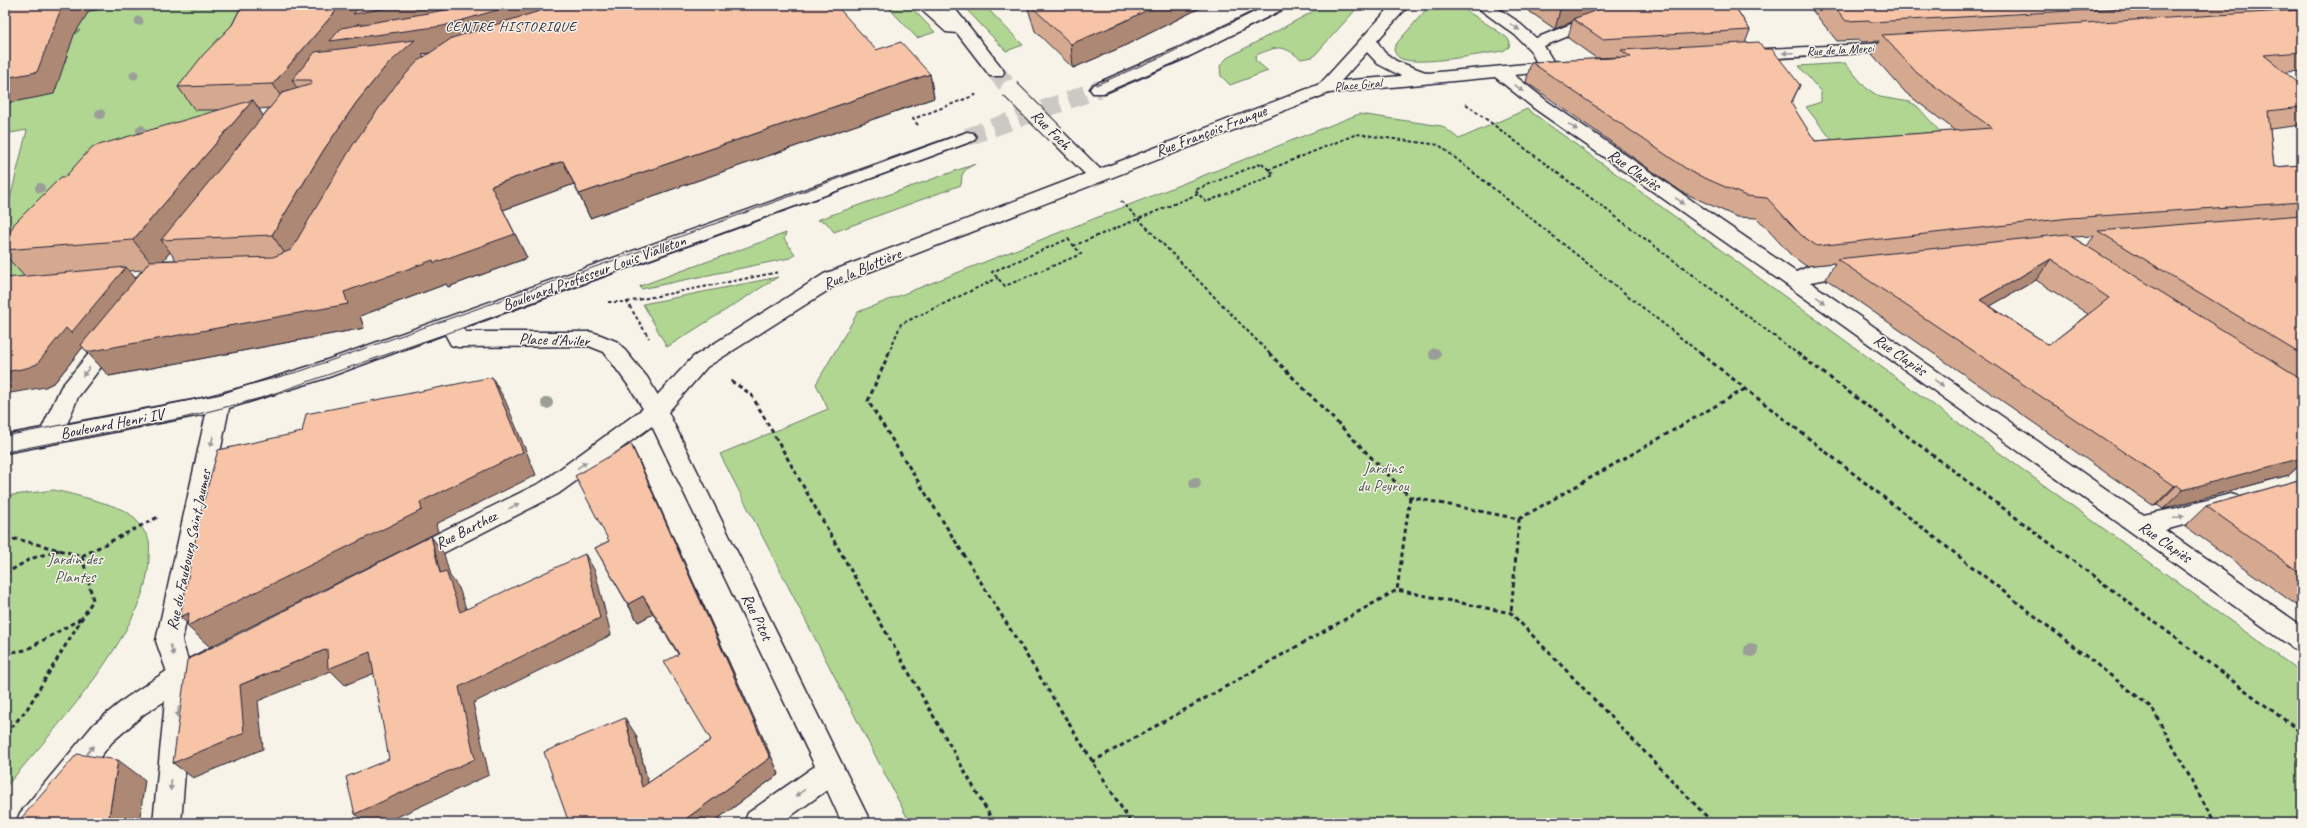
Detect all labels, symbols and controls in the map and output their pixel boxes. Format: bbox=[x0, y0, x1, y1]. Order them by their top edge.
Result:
district label: CENTRE HISTORIQUE bbox=[445, 18, 577, 35]
one-way arrow bbox=[1509, 23, 1521, 30]
street label: Rue de la Merci bbox=[1806, 40, 1876, 60]
one-way arrow bbox=[1781, 50, 1794, 56]
street label: Place Giral bbox=[1334, 75, 1385, 95]
one-way arrow bbox=[1514, 84, 1525, 93]
street label: Rue François Franque bbox=[1153, 100, 1271, 161]
street label: Rue Foch bbox=[1027, 106, 1076, 155]
one-way arrow bbox=[1568, 123, 1578, 131]
street label: Rue Clapiès bbox=[1604, 145, 1665, 196]
one-way arrow bbox=[1675, 197, 1685, 205]
street label: Boulevard Professeur Louis Vialleton bbox=[500, 230, 689, 316]
street label: Rue la Blottière bbox=[820, 243, 906, 294]
one-way arrow bbox=[1816, 296, 1826, 304]
street label: Place d'Aviler bbox=[519, 329, 591, 351]
street label: Rue Clapiès bbox=[1870, 330, 1931, 381]
one-way arrow bbox=[82, 367, 90, 378]
one-way arrow bbox=[1933, 378, 1944, 387]
street label: Boulevard Henri IV bbox=[59, 404, 168, 444]
one-way arrow bbox=[208, 435, 214, 447]
park label: Jardins du Peyrou bbox=[1357, 458, 1410, 496]
one-way arrow bbox=[577, 461, 587, 469]
street label: Rue du Faubourg Saint Jaumes bbox=[162, 466, 216, 632]
one-way arrow bbox=[508, 503, 520, 509]
street label: Rue Barthez bbox=[432, 505, 502, 554]
one-way arrow bbox=[2172, 514, 2185, 520]
street label: Rue Clapiès bbox=[2135, 517, 2196, 568]
park label: Jardin des Plantes bbox=[47, 549, 104, 587]
street label: Rue Pitot bbox=[737, 590, 778, 645]
one-way arrow bbox=[169, 644, 175, 656]
one-way arrow bbox=[174, 706, 181, 718]
one-way arrow bbox=[85, 744, 94, 755]
one-way arrow bbox=[167, 779, 174, 791]
one-way arrow bbox=[795, 788, 805, 796]

